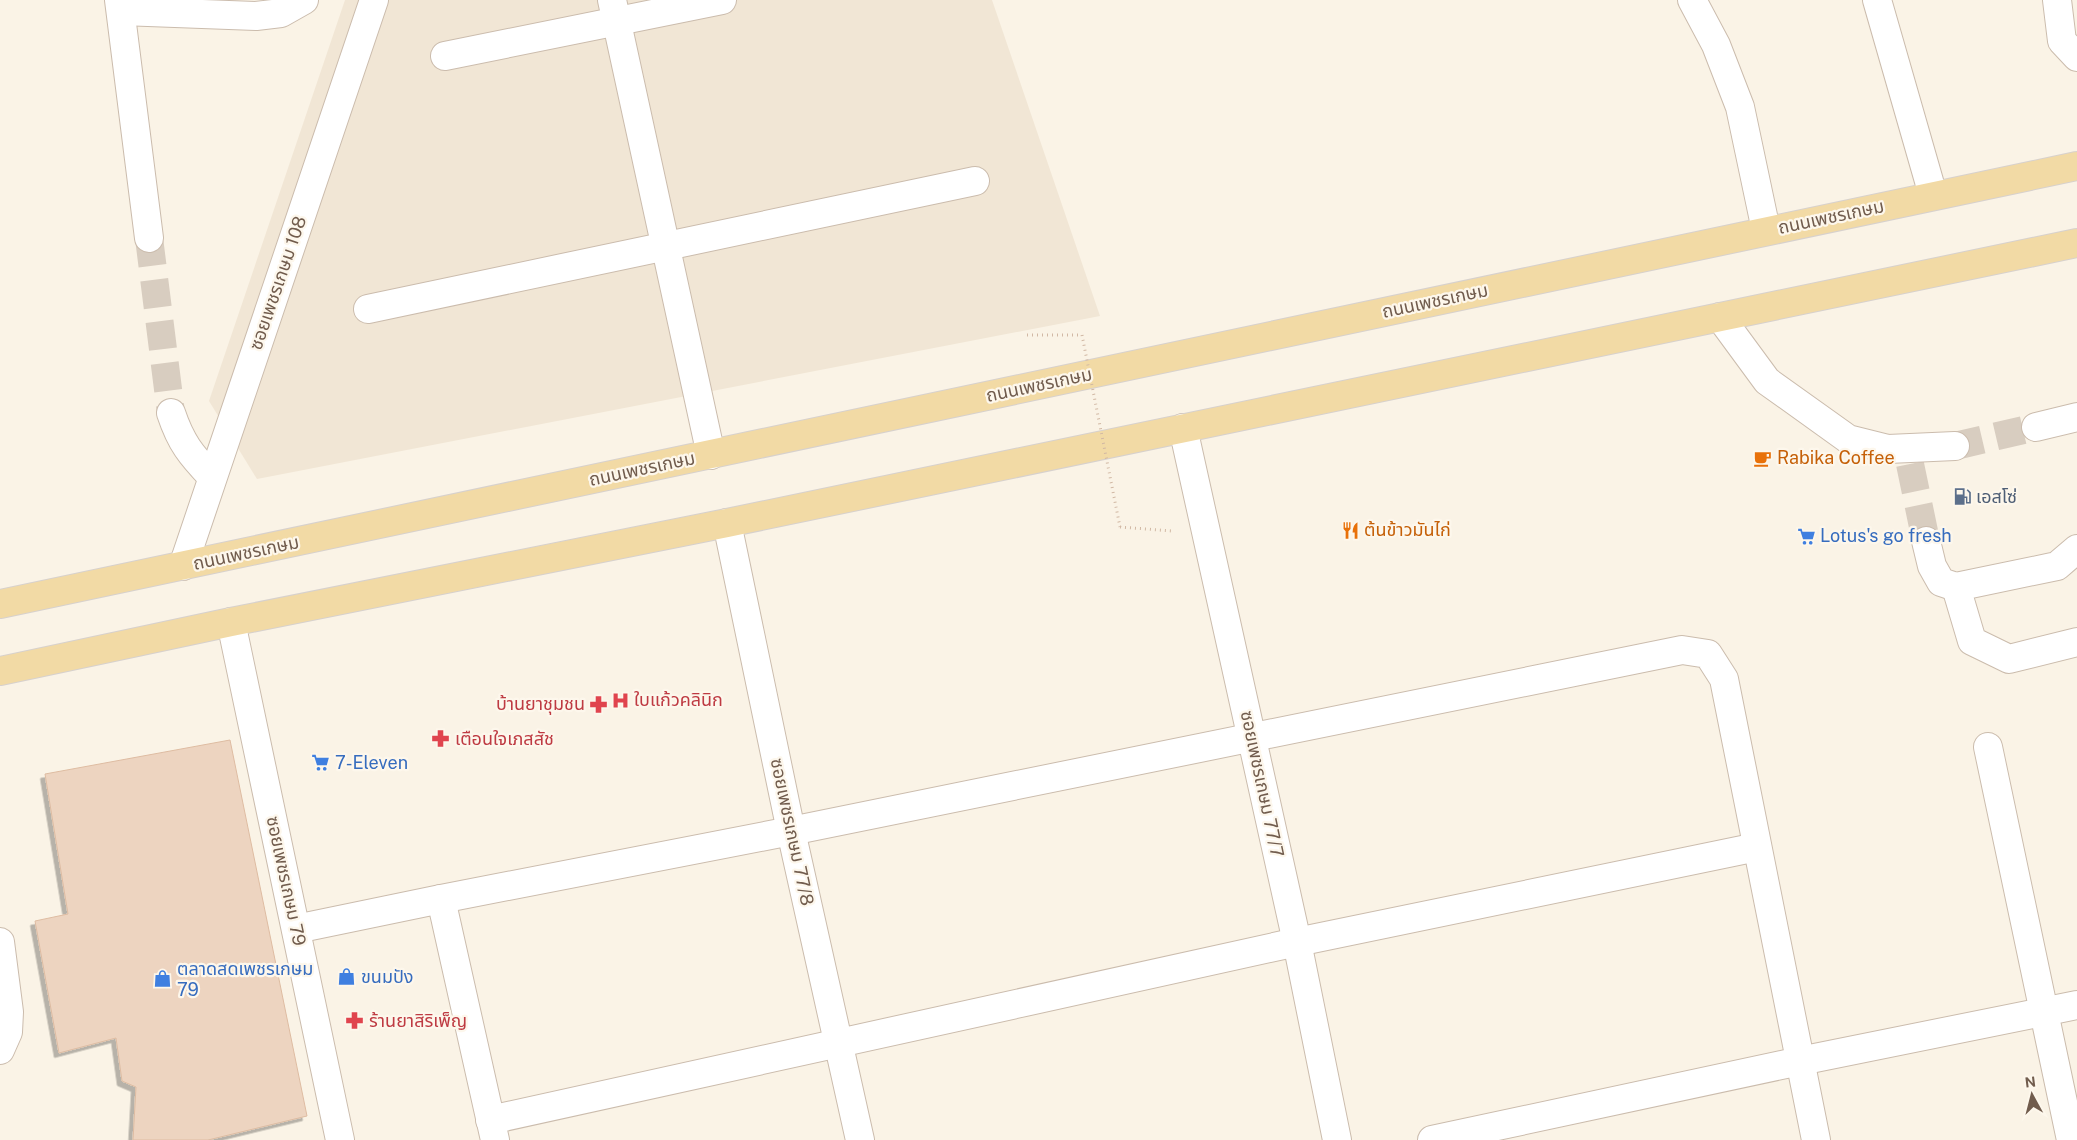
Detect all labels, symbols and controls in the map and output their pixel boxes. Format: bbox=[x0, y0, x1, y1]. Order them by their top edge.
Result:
street label: ถนนเพชรเกษม bbox=[1776, 195, 1886, 238]
street label: ซอยเพชรเกษม 108 bbox=[245, 213, 310, 353]
street label: ถนนเพชรเกษม bbox=[1380, 279, 1490, 322]
street label: ถนนเพชรเกษม bbox=[984, 363, 1094, 406]
street label: ถนนเพชรเกษม bbox=[587, 447, 697, 490]
place label: Rabika Coffee bbox=[1777, 447, 1895, 468]
cafe icon: Rabika Coffee bbox=[1753, 448, 1773, 468]
place label: เอสโซ่ bbox=[1976, 486, 2017, 507]
fuel station icon: เอสโซ่ bbox=[1952, 487, 1972, 507]
place label: ต้นข้าวมันไก่ bbox=[1364, 519, 1451, 540]
restaurant icon: ต้นข้าวมันไก่ bbox=[1340, 520, 1360, 540]
place label: Lotus's go fresh bbox=[1820, 525, 1952, 546]
supermarket icon: Lotus's go fresh bbox=[1796, 526, 1816, 546]
street label: ถนนเพชรเกษม bbox=[191, 531, 301, 574]
place label: ใบแก้วคลินิก bbox=[634, 689, 723, 710]
hospital icon: ใบแก้วคลินิก bbox=[610, 690, 630, 710]
place label: บ้านยาชุมชน bbox=[496, 693, 585, 715]
pharmacy icon: บ้านยาชุมชน bbox=[589, 694, 609, 714]
street label: ซอยเพชรเกษม 77/7 bbox=[1237, 709, 1288, 859]
place label: เตือนใจเภสสัช bbox=[455, 728, 554, 749]
pharmacy icon: เตือนใจเภสสัช bbox=[431, 729, 451, 749]
place label: 7-Eleven bbox=[335, 752, 408, 773]
supermarket icon: 7-Eleven bbox=[311, 753, 331, 773]
street label: ซอยเพชรเกษม 77/8 bbox=[767, 756, 818, 907]
street label: ซอยเพชรเกษม 79 bbox=[263, 814, 310, 948]
place label: ตลาดสดเพชรเกษม 79 bbox=[177, 958, 313, 1000]
place label: ขนมปัง bbox=[361, 966, 414, 987]
shop icon: ขนมปัง bbox=[337, 967, 357, 987]
shop icon: ตลาดสดเพชรเกษม 79 bbox=[153, 969, 173, 989]
place label: ร้านยาสิริเพ็ญ bbox=[369, 1010, 467, 1031]
pharmacy icon: ร้านยาสิริเพ็ญ bbox=[345, 1011, 365, 1031]
north arrow bbox=[2007, 1070, 2057, 1120]
text: N bbox=[2024, 1073, 2037, 1091]

